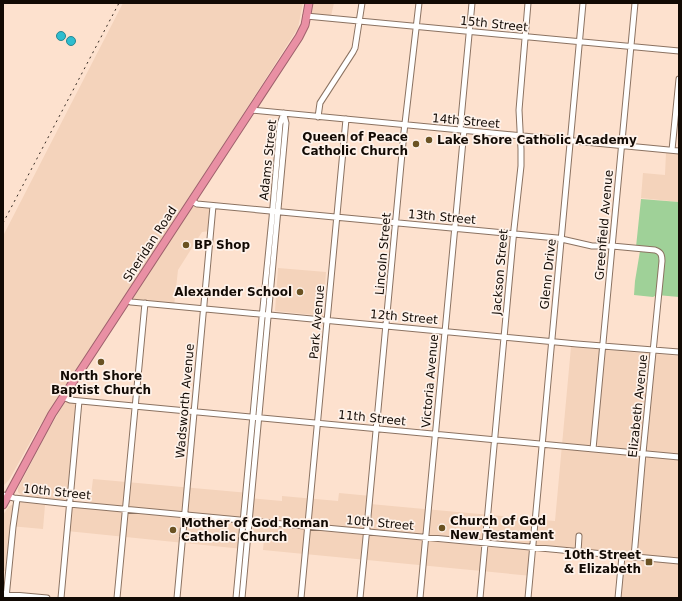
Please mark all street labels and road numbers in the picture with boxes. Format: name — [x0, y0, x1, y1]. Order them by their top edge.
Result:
street label: 15th Street — [460, 13, 529, 35]
street label: 14th Street — [432, 111, 501, 131]
street label: Adams Street — [257, 119, 279, 201]
street label: Greenfield Avenue — [592, 169, 616, 281]
street label: Sheridan Road — [120, 204, 180, 284]
street label: 13th Street — [408, 207, 477, 227]
street label: Lincoln Street — [372, 212, 394, 296]
street label: Jackson Street — [489, 228, 511, 316]
street label: Glenn Drive — [537, 238, 559, 310]
street label: Park Avenue — [307, 284, 327, 360]
street label: 12th Street — [370, 307, 439, 327]
street label: Victoria Avenue — [419, 334, 441, 428]
street label: Wadsworth Avenue — [173, 343, 197, 459]
street label: Elizabeth Avenue — [626, 354, 650, 458]
street label: 11th Street — [338, 407, 407, 429]
street label: 10th Street — [23, 481, 92, 503]
street label: 10th Street — [346, 513, 415, 533]

